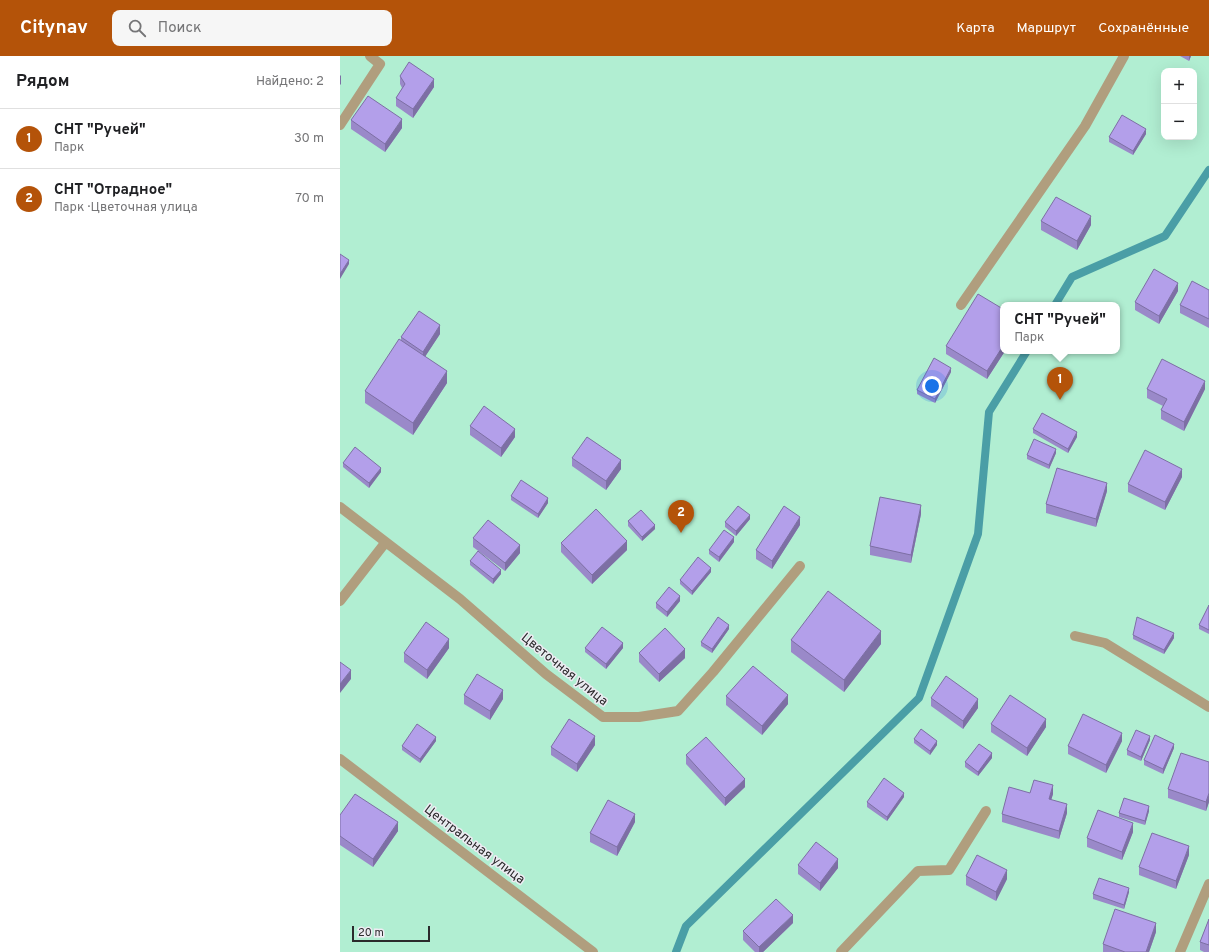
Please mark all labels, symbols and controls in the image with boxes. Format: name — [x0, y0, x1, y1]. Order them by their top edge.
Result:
search box — [112, 10, 392, 46]
text: Citynav — [20, 16, 88, 40]
icon: search — [126, 17, 148, 39]
text: Поиск — [158, 19, 202, 38]
text: Карта — [956, 20, 995, 37]
text: Маршрут — [1017, 20, 1076, 37]
text: Сохранённые — [1098, 20, 1189, 37]
map controls — [1161, 68, 1197, 140]
button: + — [1161, 68, 1197, 104]
text: Рядом — [16, 71, 69, 93]
text: Найдено: 2 — [256, 74, 324, 90]
button: − — [1161, 104, 1197, 140]
text: СНТ "Ручей" — [54, 121, 146, 140]
text: 1 — [26, 131, 32, 147]
text: 30 m — [294, 131, 324, 147]
text: Парк — [54, 140, 84, 156]
text: СНТ "Отрадное" — [54, 181, 172, 200]
text: 2 — [25, 191, 33, 207]
text: 70 m — [295, 191, 324, 207]
text: Парк · Цветочная улица — [54, 200, 198, 216]
popup — [1000, 302, 1120, 354]
text: СНТ "Ручей" — [1014, 311, 1106, 330]
text: Парк — [1014, 330, 1045, 346]
pin: 1 — [1047, 367, 1073, 400]
your location — [922, 376, 942, 396]
pin: 2 — [668, 500, 694, 533]
street label: Цветочная улица — [517, 630, 611, 710]
street label: Центральная улица — [420, 802, 528, 888]
scale bar — [352, 924, 430, 943]
text: 20 m — [358, 926, 384, 940]

